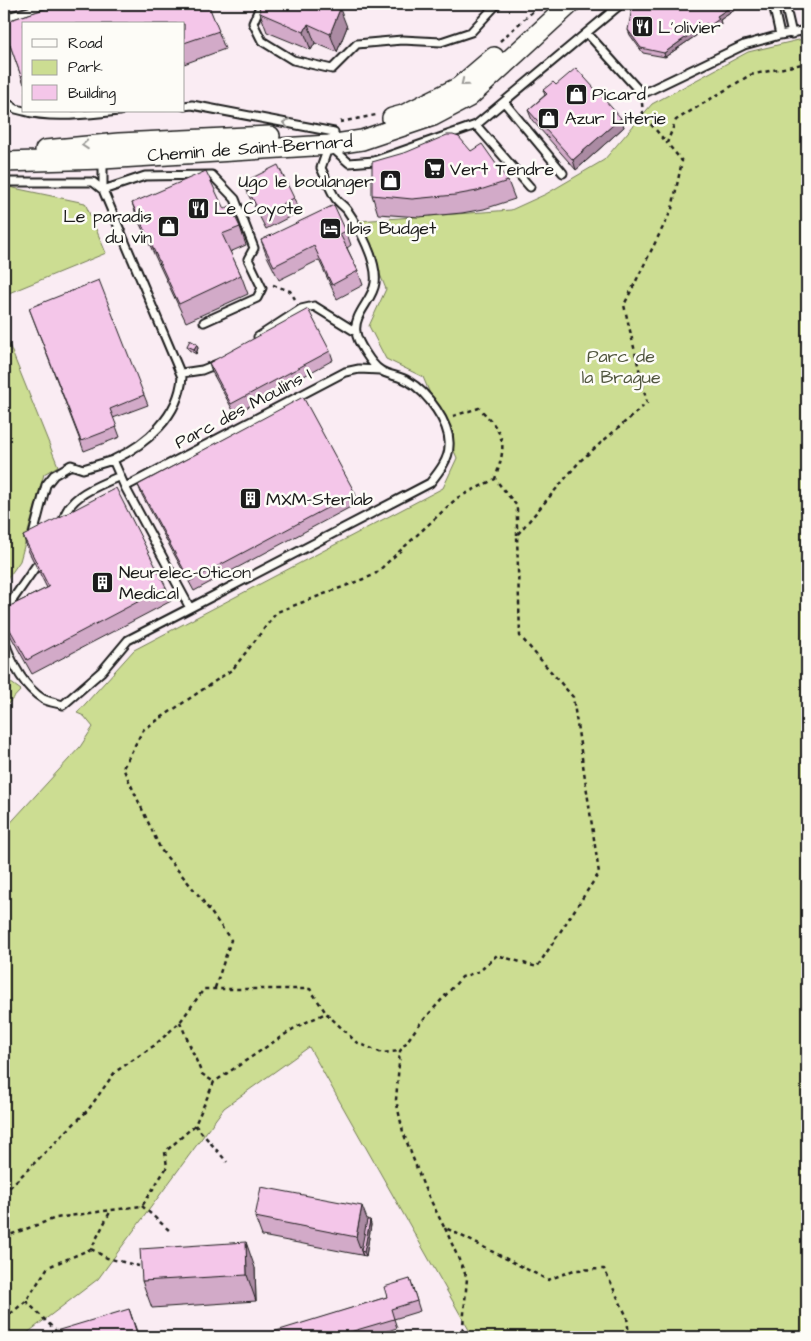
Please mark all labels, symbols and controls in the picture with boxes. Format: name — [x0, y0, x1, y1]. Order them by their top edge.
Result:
restaurant icon: L'olivier — [630, 15, 654, 39]
place label: L'olivier — [658, 15, 721, 40]
legend — [22, 22, 185, 112]
text: Road — [68, 33, 103, 54]
text: Park — [68, 57, 103, 78]
one-way arrow — [461, 77, 470, 85]
shop icon: Picard — [564, 82, 588, 106]
place label: Picard — [592, 82, 646, 107]
text: Building — [68, 83, 116, 105]
shop icon: Azur Literie — [537, 106, 561, 130]
place label: Azur Literie — [565, 106, 667, 131]
one-way arrow — [282, 119, 290, 129]
street label: Chemin de Saint-Bernard — [147, 129, 353, 168]
one-way arrow — [81, 140, 89, 151]
supermarket icon: Vert Tendre — [422, 157, 446, 181]
place label: Vert Tendre — [450, 157, 555, 182]
place label: Ugo le boulanger — [238, 169, 374, 195]
shop icon: Ugo le boulanger — [378, 169, 402, 193]
restaurant icon: Le Coyote — [186, 196, 210, 220]
place label: Le Coyote — [214, 196, 304, 222]
place label: Le paradis du vin — [63, 204, 152, 250]
shop icon: Le paradis du vin — [156, 214, 180, 238]
hotel icon: Ibis Budget — [319, 216, 343, 240]
place label: Ibis Budget — [347, 216, 437, 242]
park label: Parc de la Brague — [581, 344, 661, 391]
street label: Parc des Moulins I — [170, 362, 316, 455]
building icon: MXM-Sterlab — [238, 487, 262, 511]
place label: MXM-Sterlab — [266, 487, 373, 512]
place label: Neurelec-Oticon Medical — [119, 560, 251, 606]
building icon: Neurelec-Oticon Medical — [91, 570, 115, 594]

